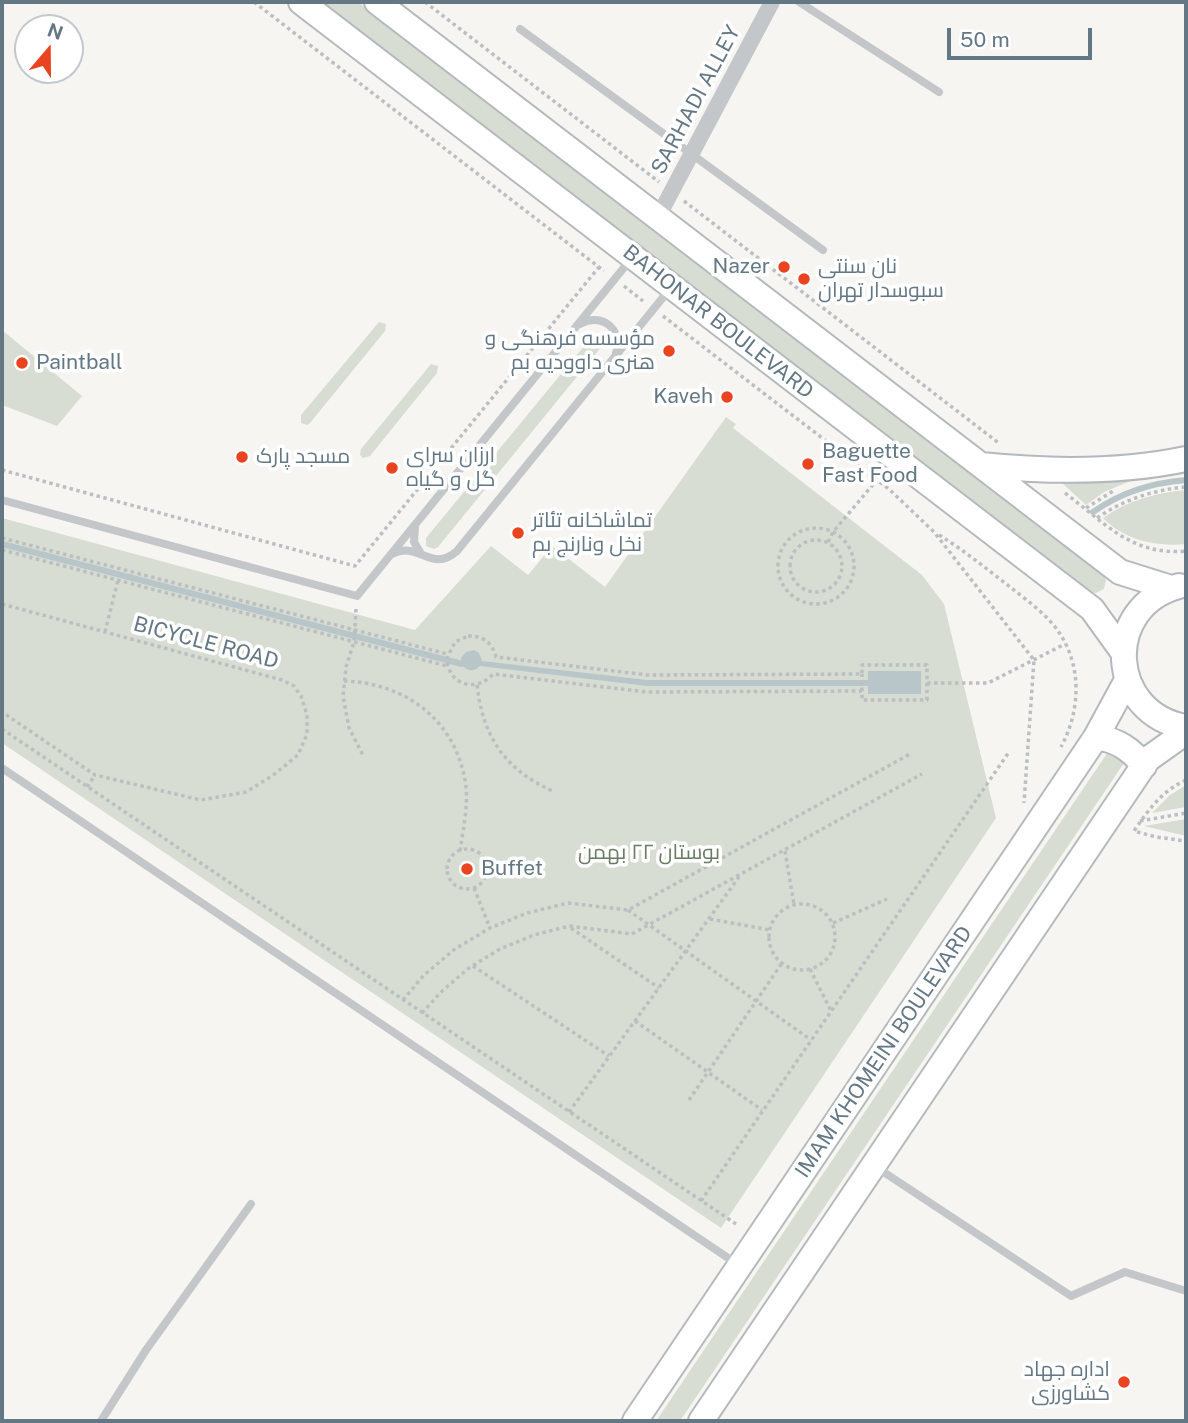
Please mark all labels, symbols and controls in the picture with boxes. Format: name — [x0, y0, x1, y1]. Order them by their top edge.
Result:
north arrow — [14, 14, 84, 84]
scale bar — [950, 14, 1095, 58]
text: N — [45, 18, 66, 44]
street label: SARHADI ALLEY — [646, 21, 746, 179]
text: 50 m — [960, 27, 1010, 52]
street label: BAHONAR BOULEVARD — [618, 240, 818, 404]
place label: Nazer — [713, 254, 770, 280]
place label: نان سنتی سبوسدار تهران — [818, 254, 944, 304]
marker: Nazer — [776, 259, 792, 275]
marker: نان سنتی سبوسدار تهران — [796, 271, 812, 287]
place label: مؤسسه فرهنگی و هنری داوودیه بم — [485, 326, 655, 376]
marker: مؤسسه فرهنگی و هنری داوودیه بم — [661, 343, 677, 359]
place label: Paintball — [36, 350, 122, 376]
marker: Paintball — [14, 355, 30, 371]
place label: Kaveh — [653, 384, 713, 410]
marker: Kaveh — [719, 389, 735, 405]
place label: Baguette Fast Food — [822, 439, 918, 489]
place label: ارزان سرای گل و گیاه — [406, 443, 495, 493]
place label: مسجد پارک — [256, 444, 350, 470]
marker: مسجد پارک — [234, 449, 250, 465]
marker: Baguette Fast Food — [800, 456, 816, 472]
marker: ارزان سرای گل و گیاه — [384, 460, 400, 476]
place label: تماشاخانه تئاتر نخل ونارنج بم — [532, 508, 652, 558]
marker: تماشاخانه تئاتر نخل ونارنج بم — [510, 525, 526, 541]
street label: BICYCLE ROAD — [131, 612, 281, 674]
park label: بوستان ۲۲ بهمن — [578, 840, 720, 866]
place label: Buffet — [481, 856, 543, 882]
marker: Buffet — [459, 861, 475, 877]
street label: IMAM KHOMEINI BOULEVARD — [790, 921, 978, 1183]
place label: اداره جهاد کشاورزی — [1024, 1357, 1110, 1407]
marker: اداره جهاد کشاورزی — [1116, 1374, 1132, 1390]

